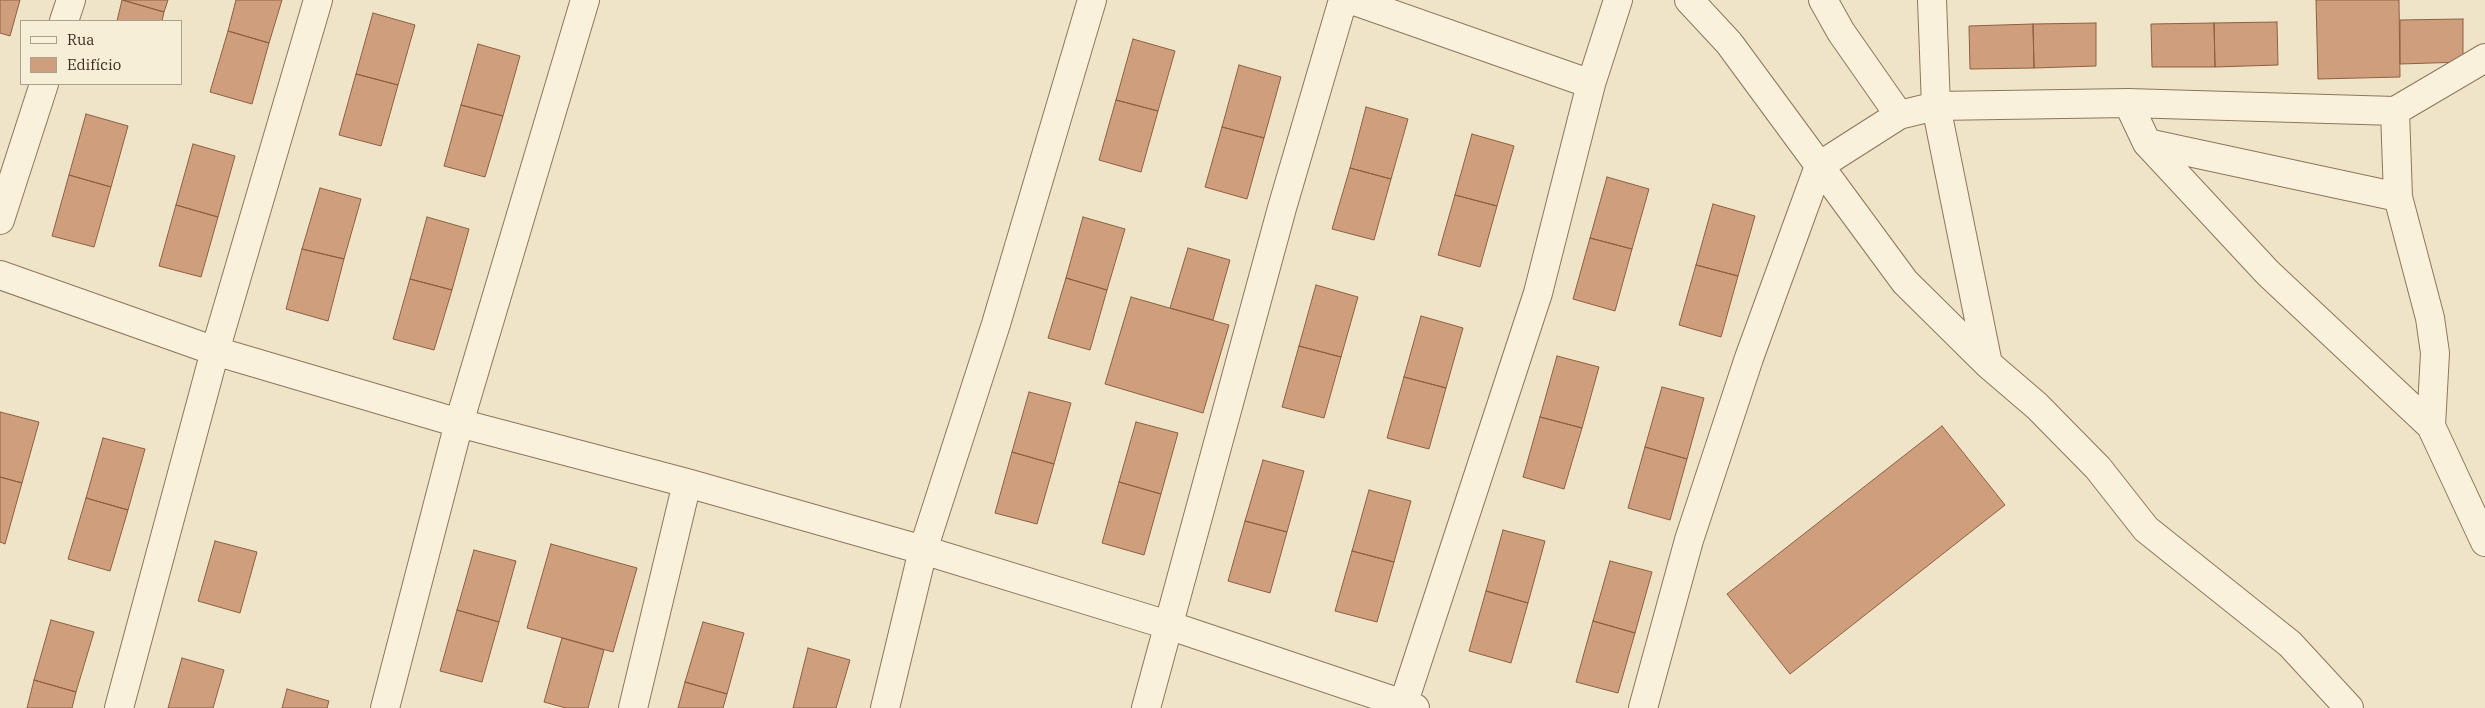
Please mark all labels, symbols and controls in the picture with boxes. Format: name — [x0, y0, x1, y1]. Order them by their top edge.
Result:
legend — [20, 20, 182, 85]
text: Rua — [67, 30, 94, 49]
text: Edifício — [67, 55, 121, 74]

